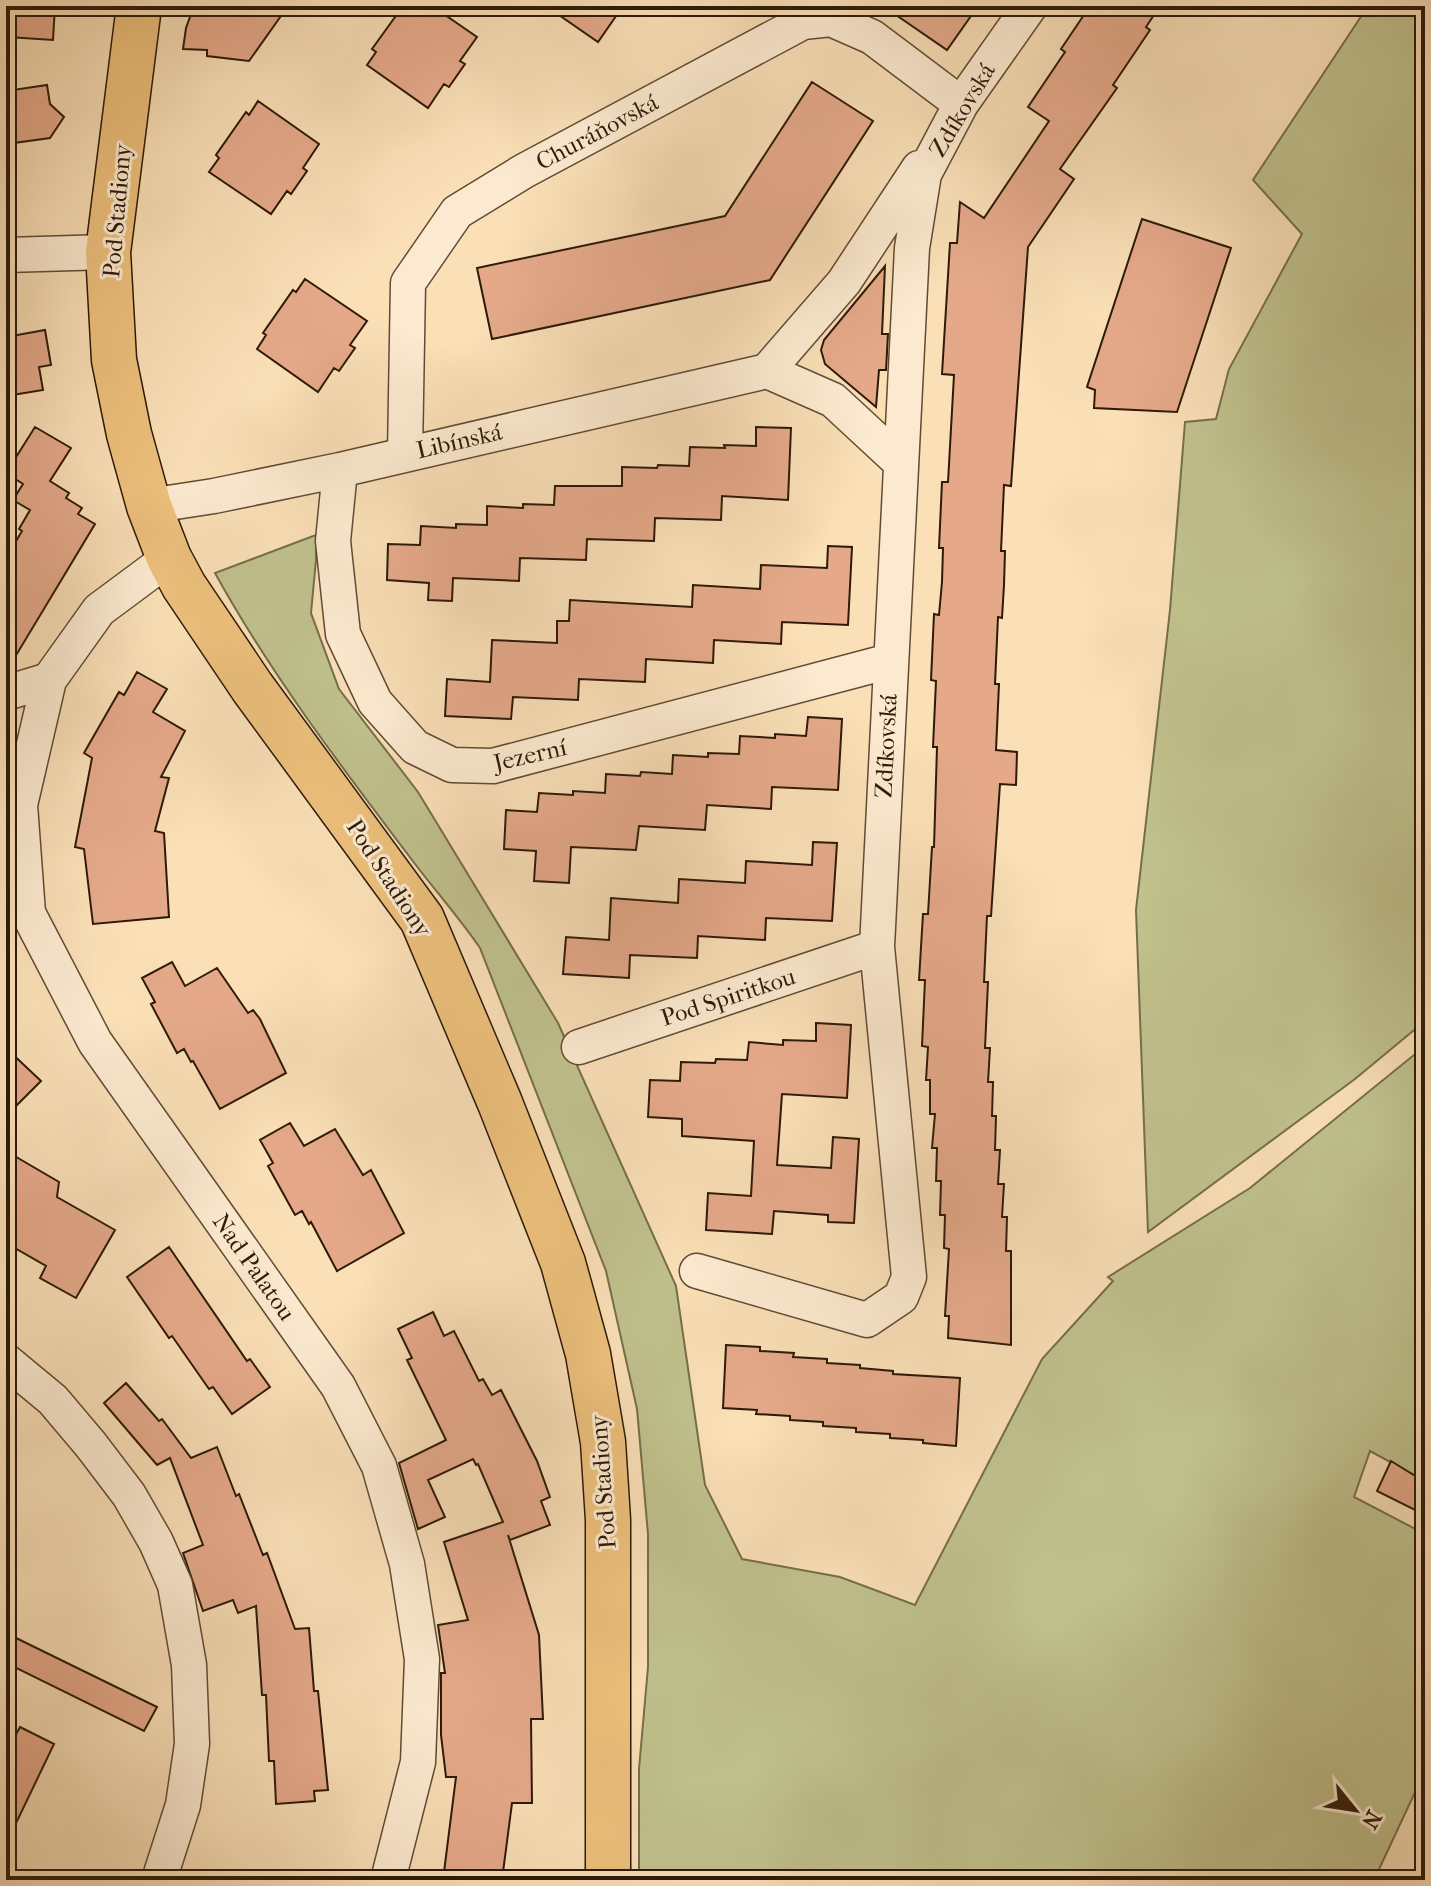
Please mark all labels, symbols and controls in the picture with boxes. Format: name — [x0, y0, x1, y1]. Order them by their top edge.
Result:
street label: Zdíkovská — [923, 57, 1001, 162]
street label: Churáňovská — [531, 88, 664, 176]
street label: Pod Stadiony — [97, 142, 137, 279]
street label: Libínská — [413, 417, 505, 464]
street label: Zdíkovská — [869, 692, 903, 799]
street label: Jezerní — [489, 733, 570, 777]
street label: Pod Stadiony — [341, 814, 438, 943]
street label: Pod Spiritkou — [657, 962, 799, 1032]
street label: Nad Palatou — [207, 1208, 301, 1326]
street label: Pod Stadiony — [584, 1413, 622, 1550]
north arrow — [1315, 1770, 1395, 1850]
text: N — [1356, 1806, 1387, 1833]

